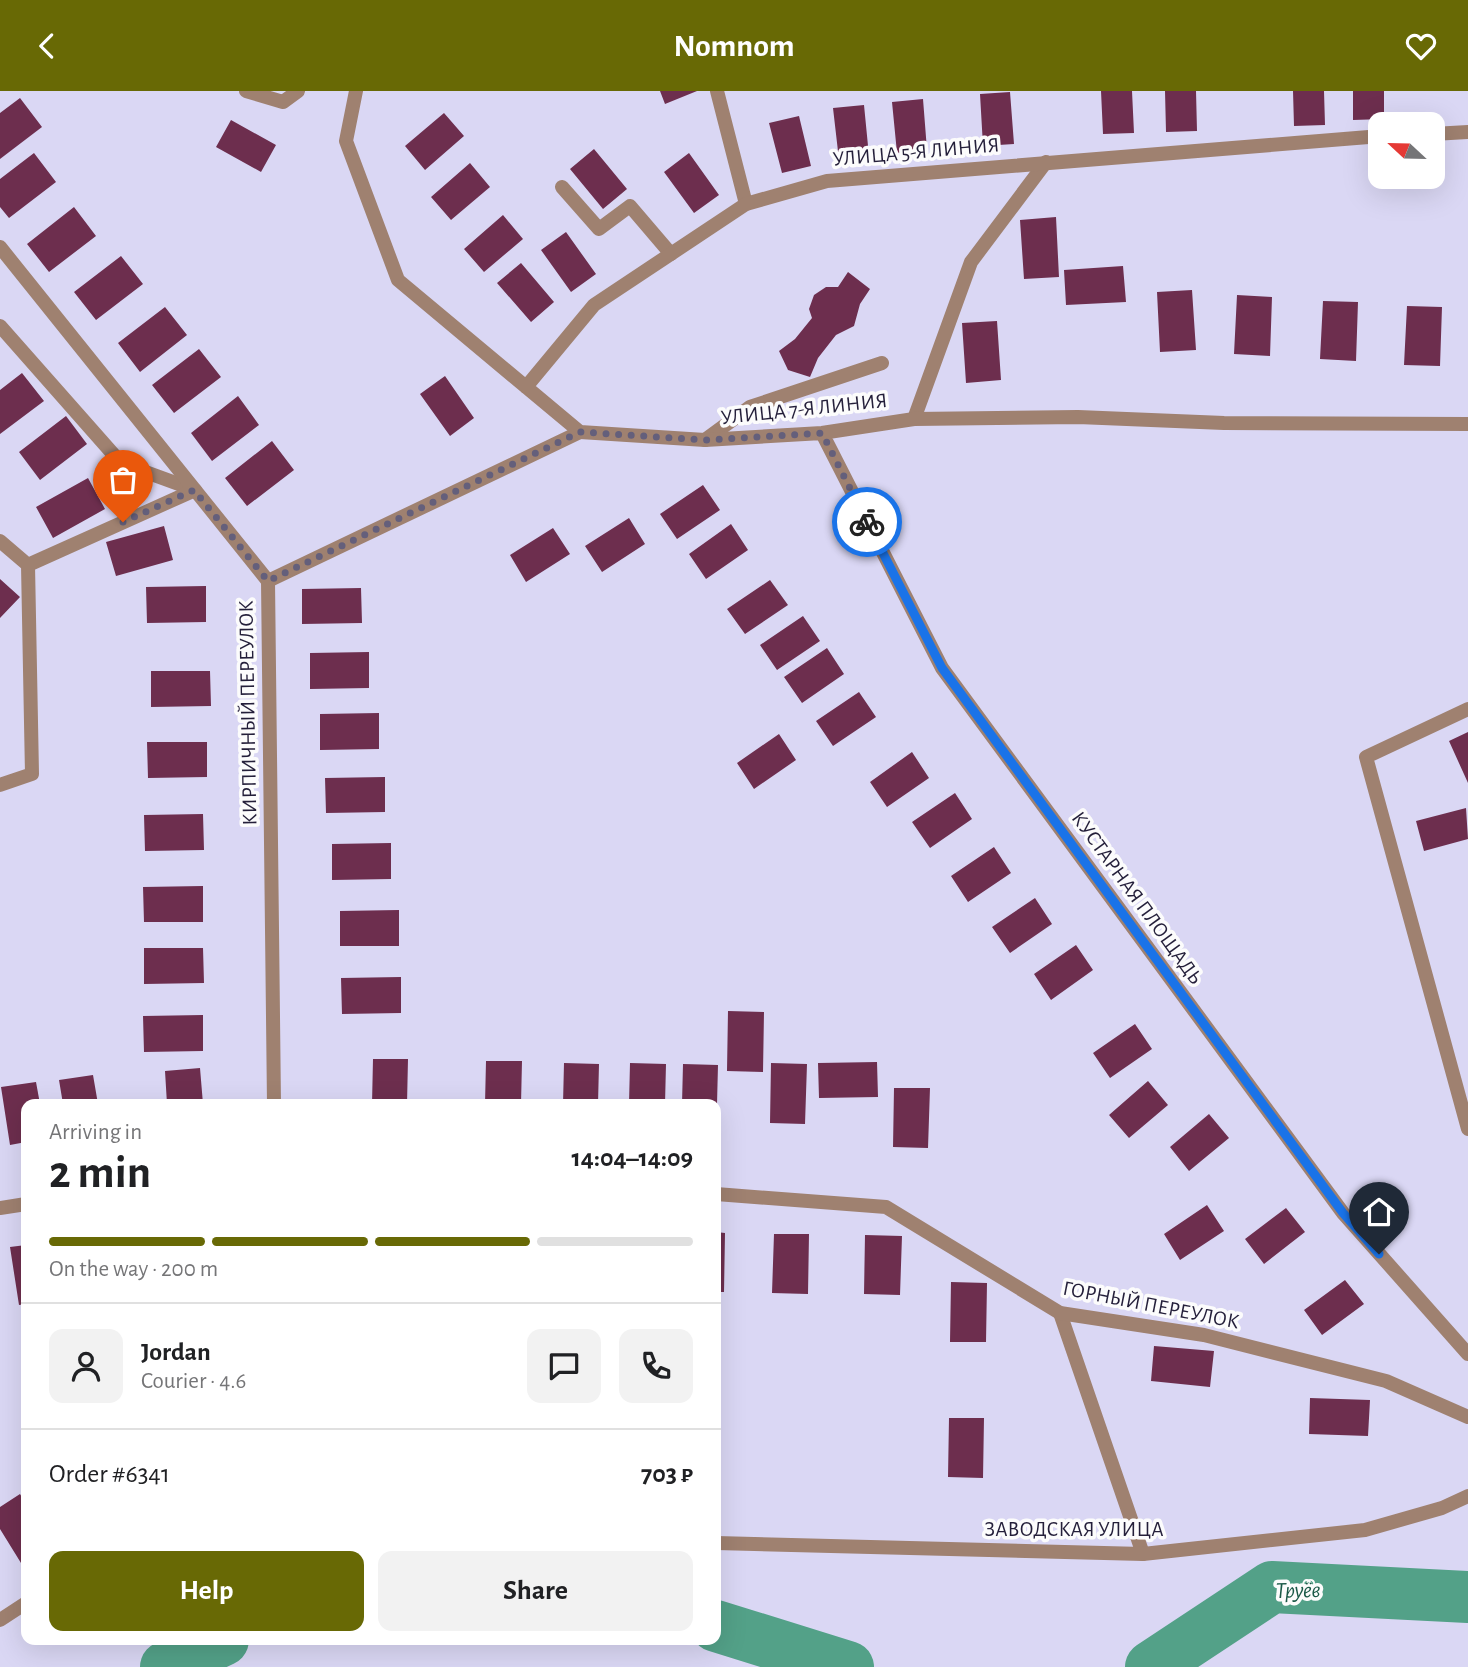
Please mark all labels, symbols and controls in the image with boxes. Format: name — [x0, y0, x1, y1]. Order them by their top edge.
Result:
icon: back — [28, 27, 66, 65]
icon: heart — [1402, 27, 1440, 65]
text: Nomnom — [673, 30, 795, 62]
north arrow — [1368, 112, 1446, 189]
map controls — [1368, 112, 1445, 189]
street label: УЛИЦА 5-Я ЛИНИЯ — [832, 134, 1000, 170]
street label: УЛИЦА 7-Я ЛИНИЯ — [720, 390, 888, 428]
pin — [93, 450, 153, 522]
icon: bag — [104, 461, 142, 499]
courier — [832, 487, 902, 557]
icon: bike — [848, 503, 886, 541]
street label: КИРПИЧНЫЙ ПЕРЕУЛОК — [235, 600, 260, 826]
street label: КУСТАРНАЯ ПЛОЩАДЬ — [1067, 808, 1207, 988]
text: Arriving in — [49, 1121, 142, 1144]
text: 14:04–14:09 — [572, 1145, 693, 1171]
text: 2 min — [49, 1150, 151, 1196]
pin — [1349, 1182, 1409, 1254]
icon: home — [1360, 1193, 1398, 1231]
text: On the way · 200 m — [49, 1258, 218, 1281]
street label: ГОРНЫЙ ПЕРЕУЛОК — [1061, 1277, 1241, 1332]
button: person — [49, 1329, 123, 1403]
button: chat — [527, 1329, 601, 1403]
button: phone — [619, 1329, 693, 1403]
text: Jordan — [141, 1339, 211, 1365]
text: Courier · 4.6 — [141, 1370, 246, 1393]
text: Order #6341 — [49, 1461, 170, 1487]
text: 703 ₽ — [641, 1461, 693, 1487]
street label: ЗАВОДСКАЯ УЛИЦА — [984, 1519, 1164, 1540]
button: Help — [49, 1551, 364, 1631]
button: Share — [378, 1551, 693, 1631]
water label: Труёв — [1275, 1579, 1321, 1603]

